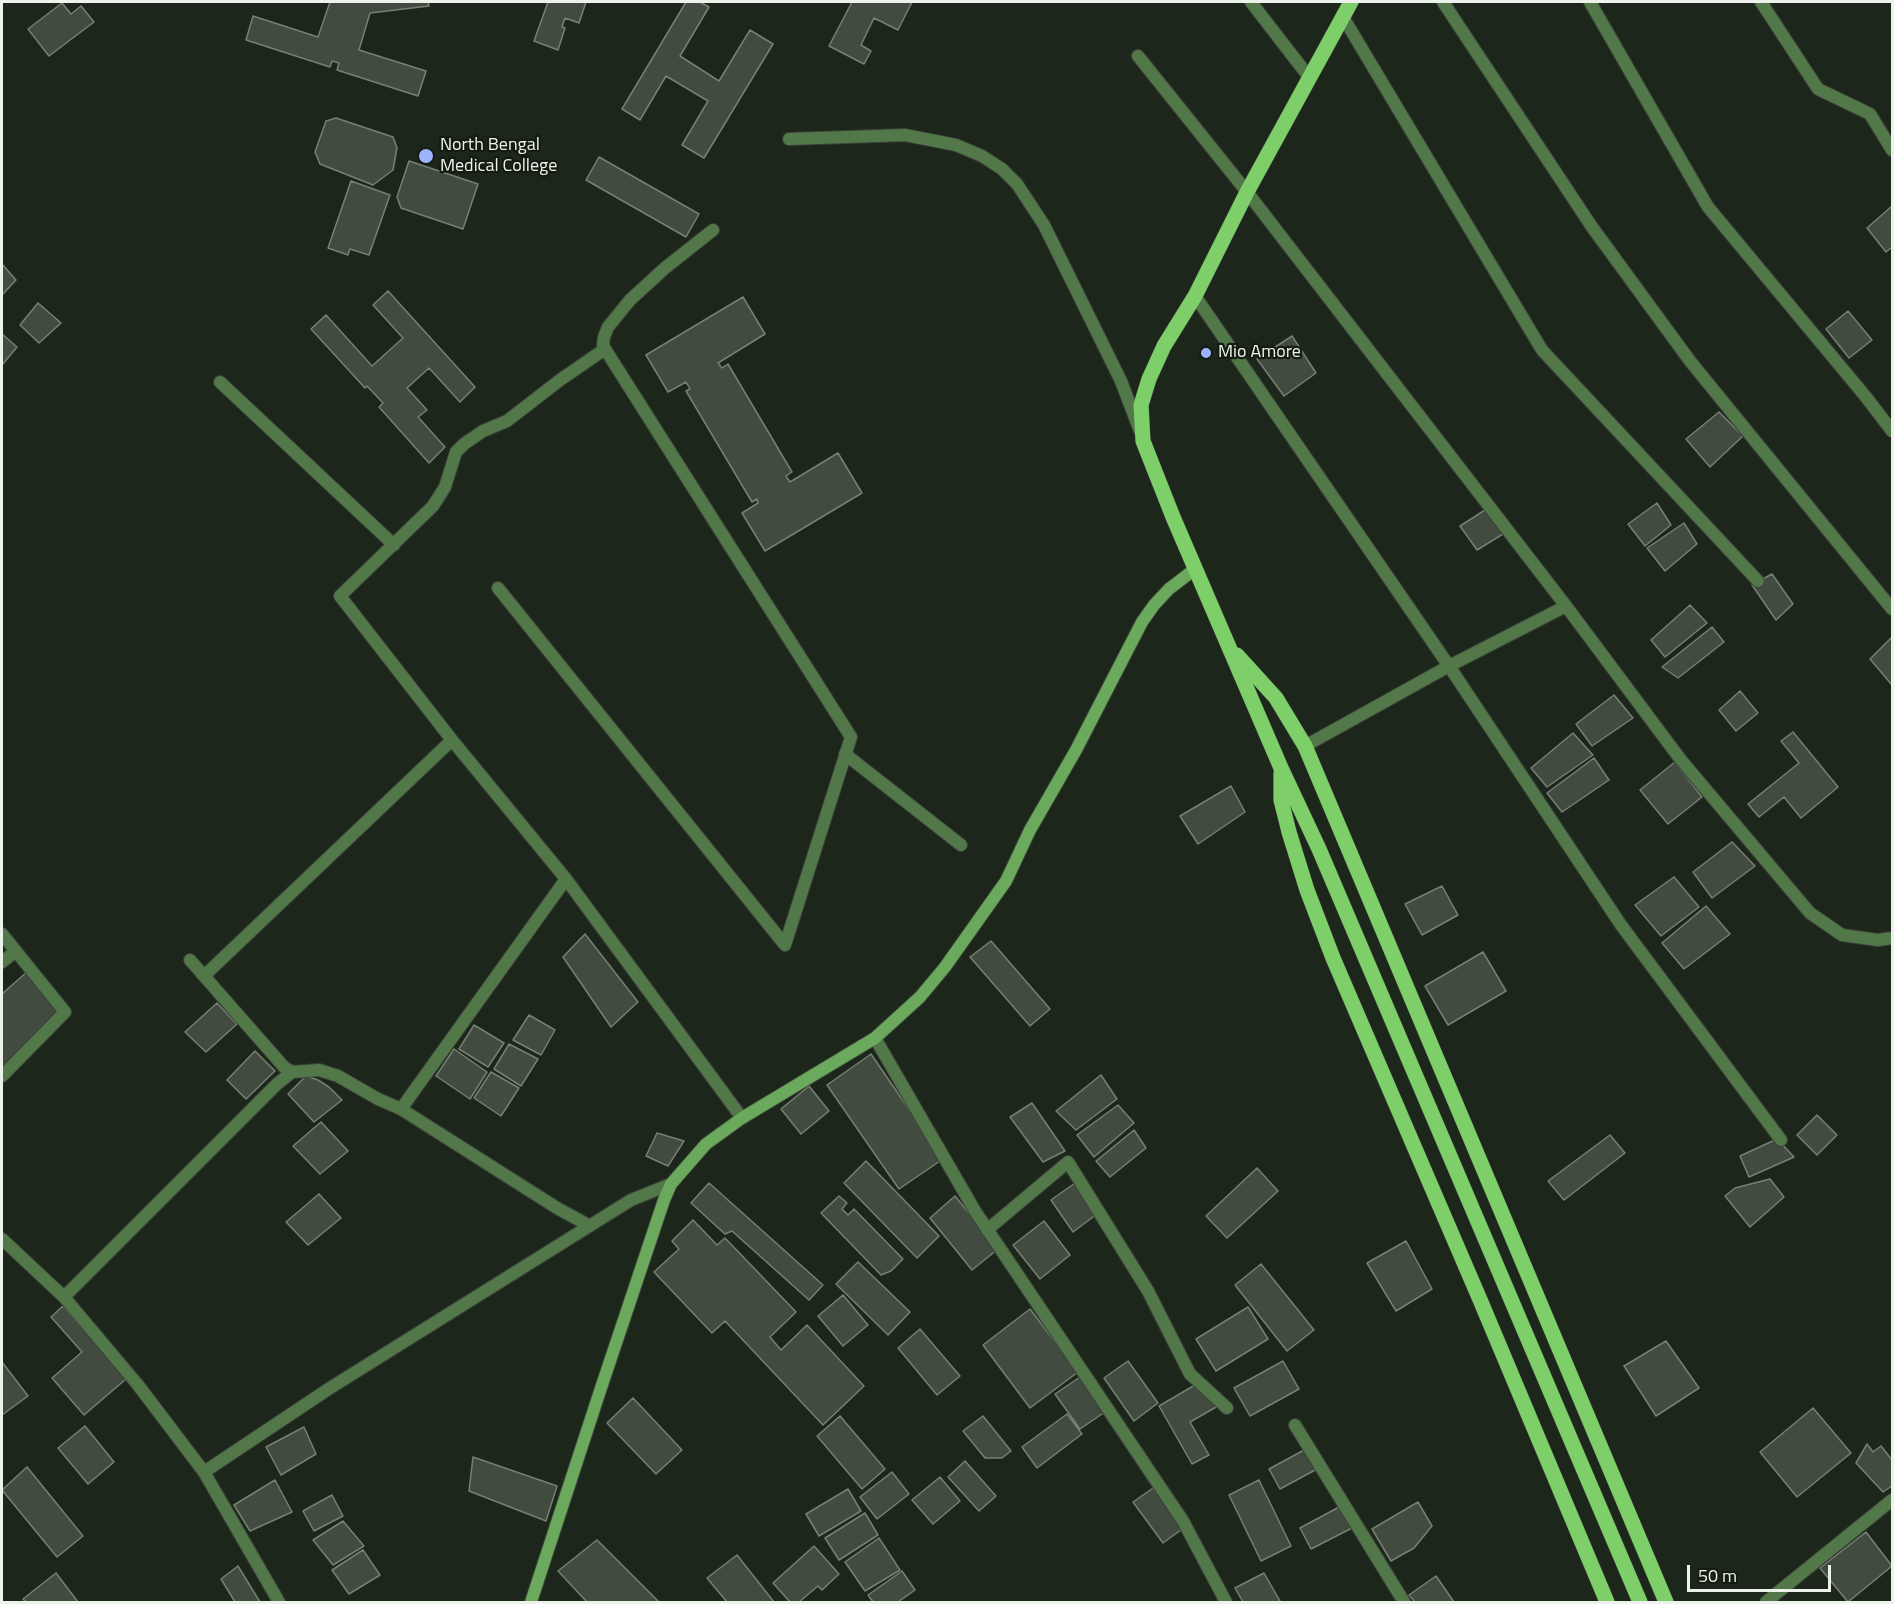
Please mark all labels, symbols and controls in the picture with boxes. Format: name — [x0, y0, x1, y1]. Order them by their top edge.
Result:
place label: North Bengal Medical College — [440, 135, 557, 178]
marker: North Bengal Medical College — [417, 147, 435, 165]
place label: Mio Amore — [1218, 342, 1301, 364]
marker: Mio Amore — [1199, 346, 1213, 360]
scale bar — [1690, 1553, 1834, 1591]
text: 50 m — [1698, 1562, 1737, 1589]

